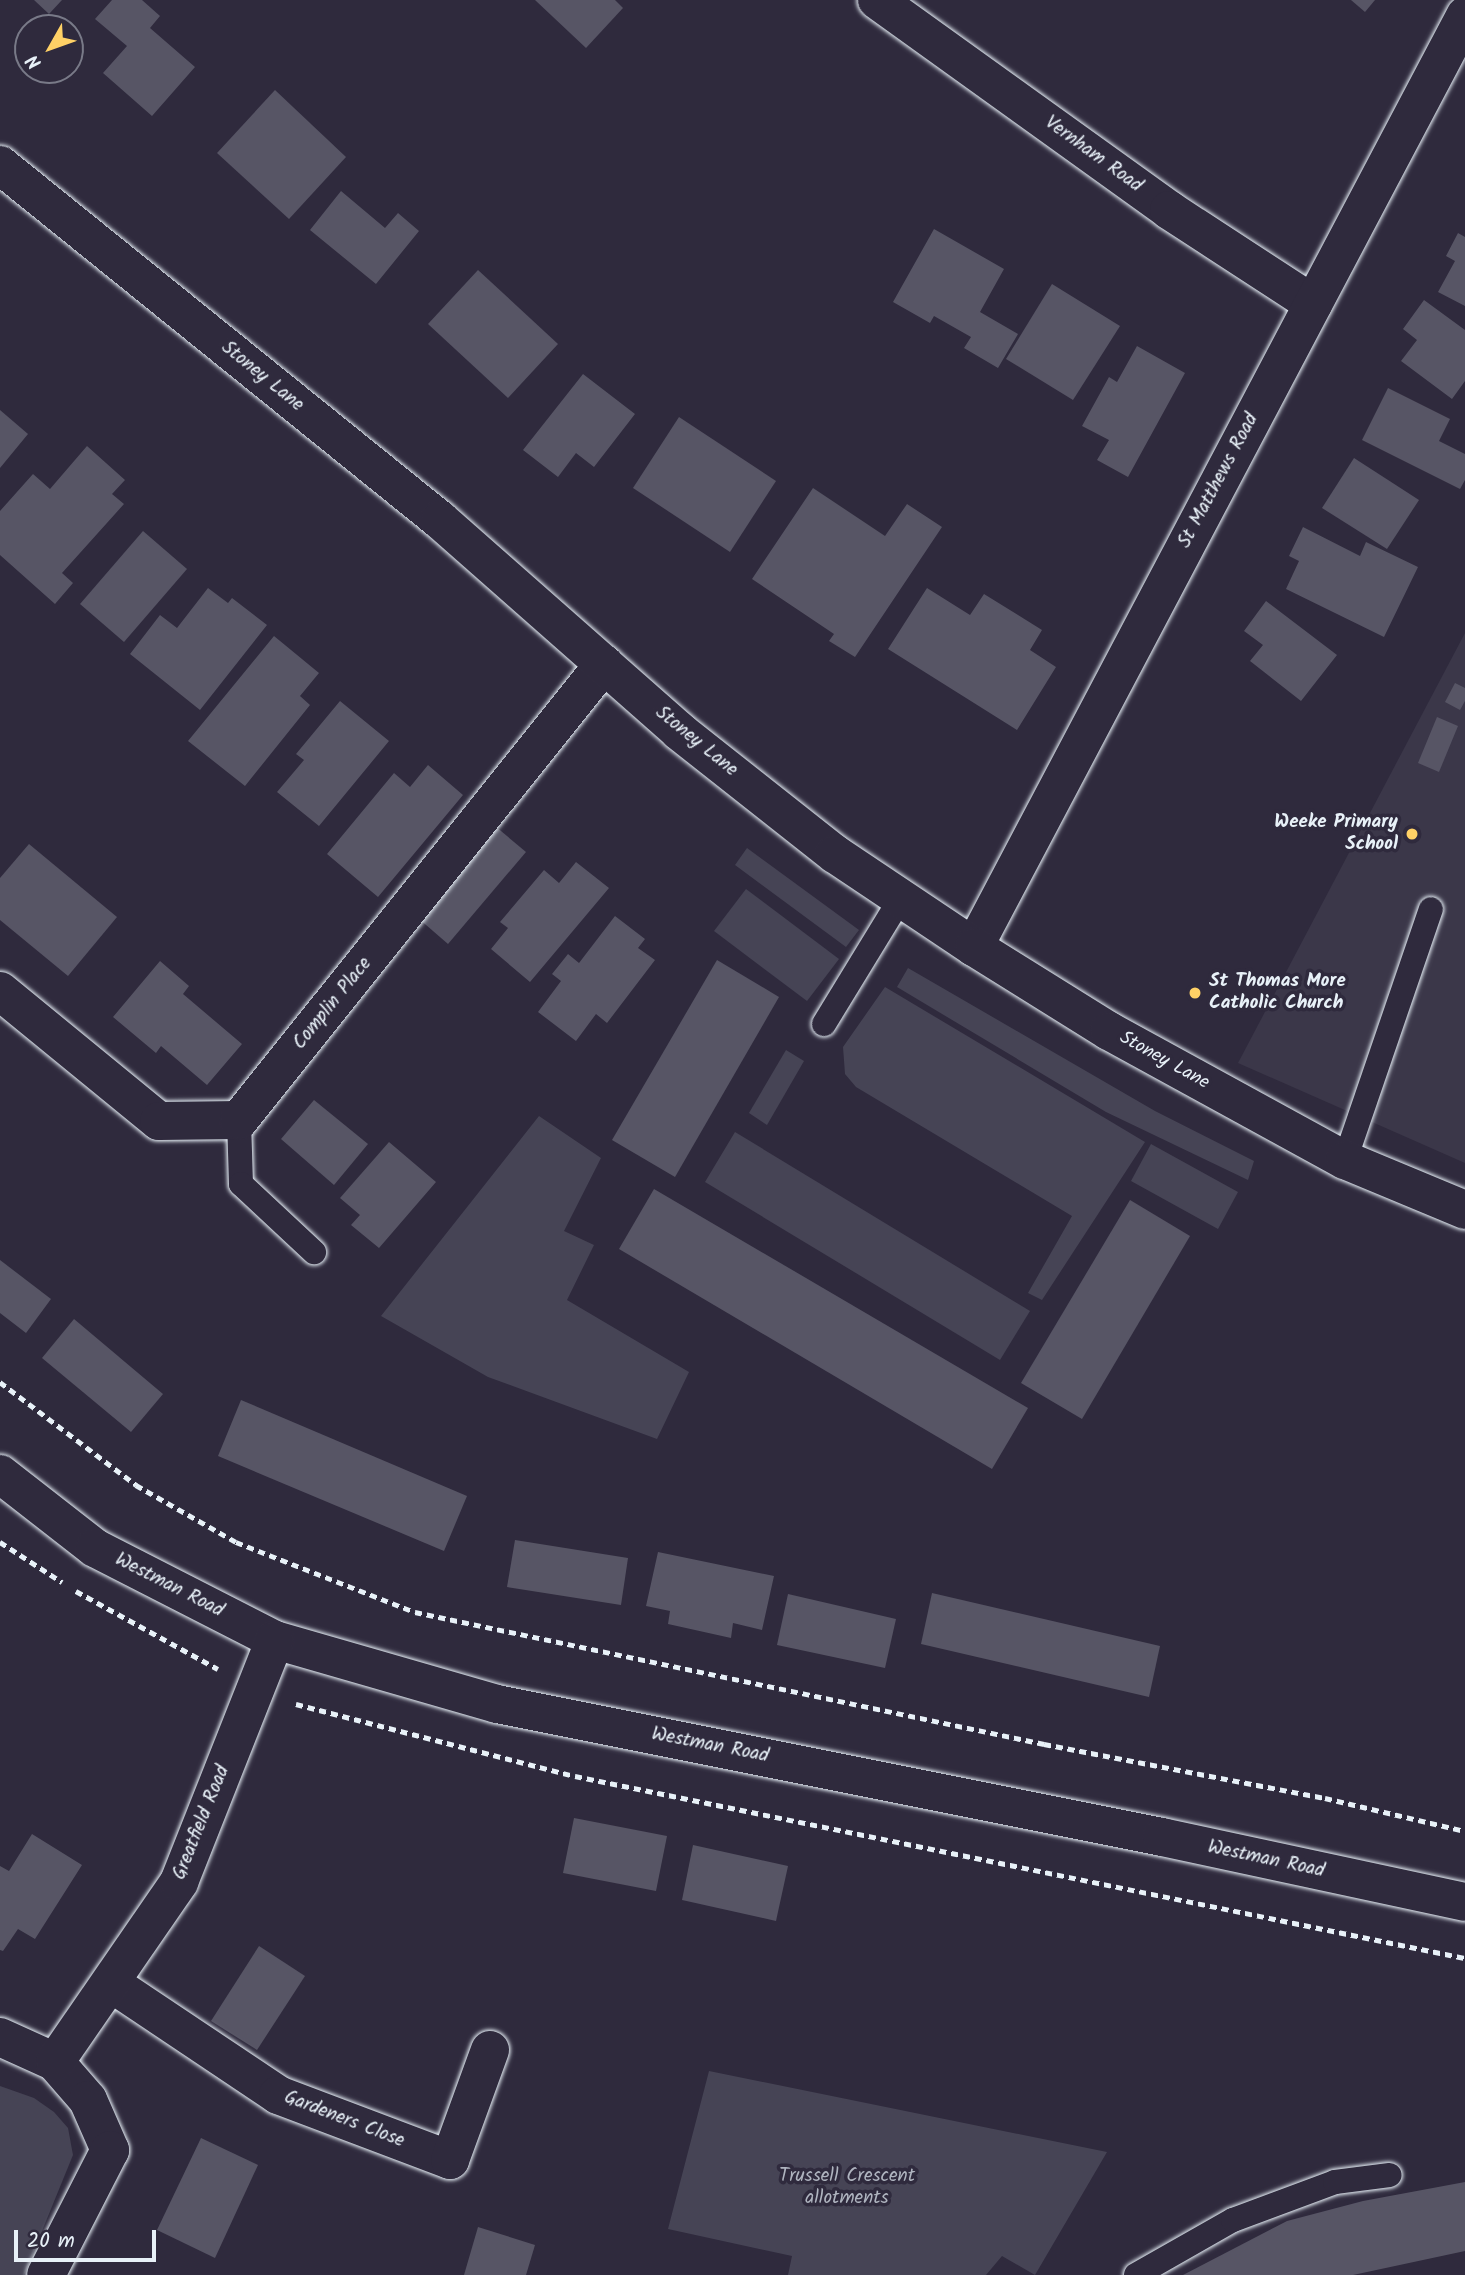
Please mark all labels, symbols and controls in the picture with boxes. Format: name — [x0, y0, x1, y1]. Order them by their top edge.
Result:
north arrow — [14, 14, 84, 84]
text: N — [19, 47, 50, 75]
street label: Vernham Road — [1040, 112, 1146, 198]
street label: Stoney Lane — [216, 337, 308, 417]
street label: St Matthews Road — [1174, 410, 1264, 552]
street label: Stoney Lane — [650, 702, 742, 782]
place label: Weeke Primary School — [1274, 812, 1398, 856]
marker: Weeke Primary School — [1404, 826, 1420, 842]
street label: Complin Place — [289, 953, 377, 1055]
place label: St Thomas More Catholic Church — [1209, 971, 1346, 1015]
marker: St Thomas More Catholic Church — [1187, 985, 1203, 1001]
street label: Stoney Lane — [1115, 1027, 1213, 1095]
street label: Westman Road — [111, 1549, 227, 1623]
street label: Westman Road — [650, 1723, 770, 1769]
street label: Greatfield Road — [169, 1763, 235, 1883]
street label: Westman Road — [1206, 1837, 1326, 1883]
street label: Gardeners Close — [281, 2087, 407, 2153]
park label: Trussell Crescent allotments — [779, 2166, 915, 2210]
scale bar — [18, 2216, 159, 2260]
text: 20 m — [27, 2225, 75, 2258]

